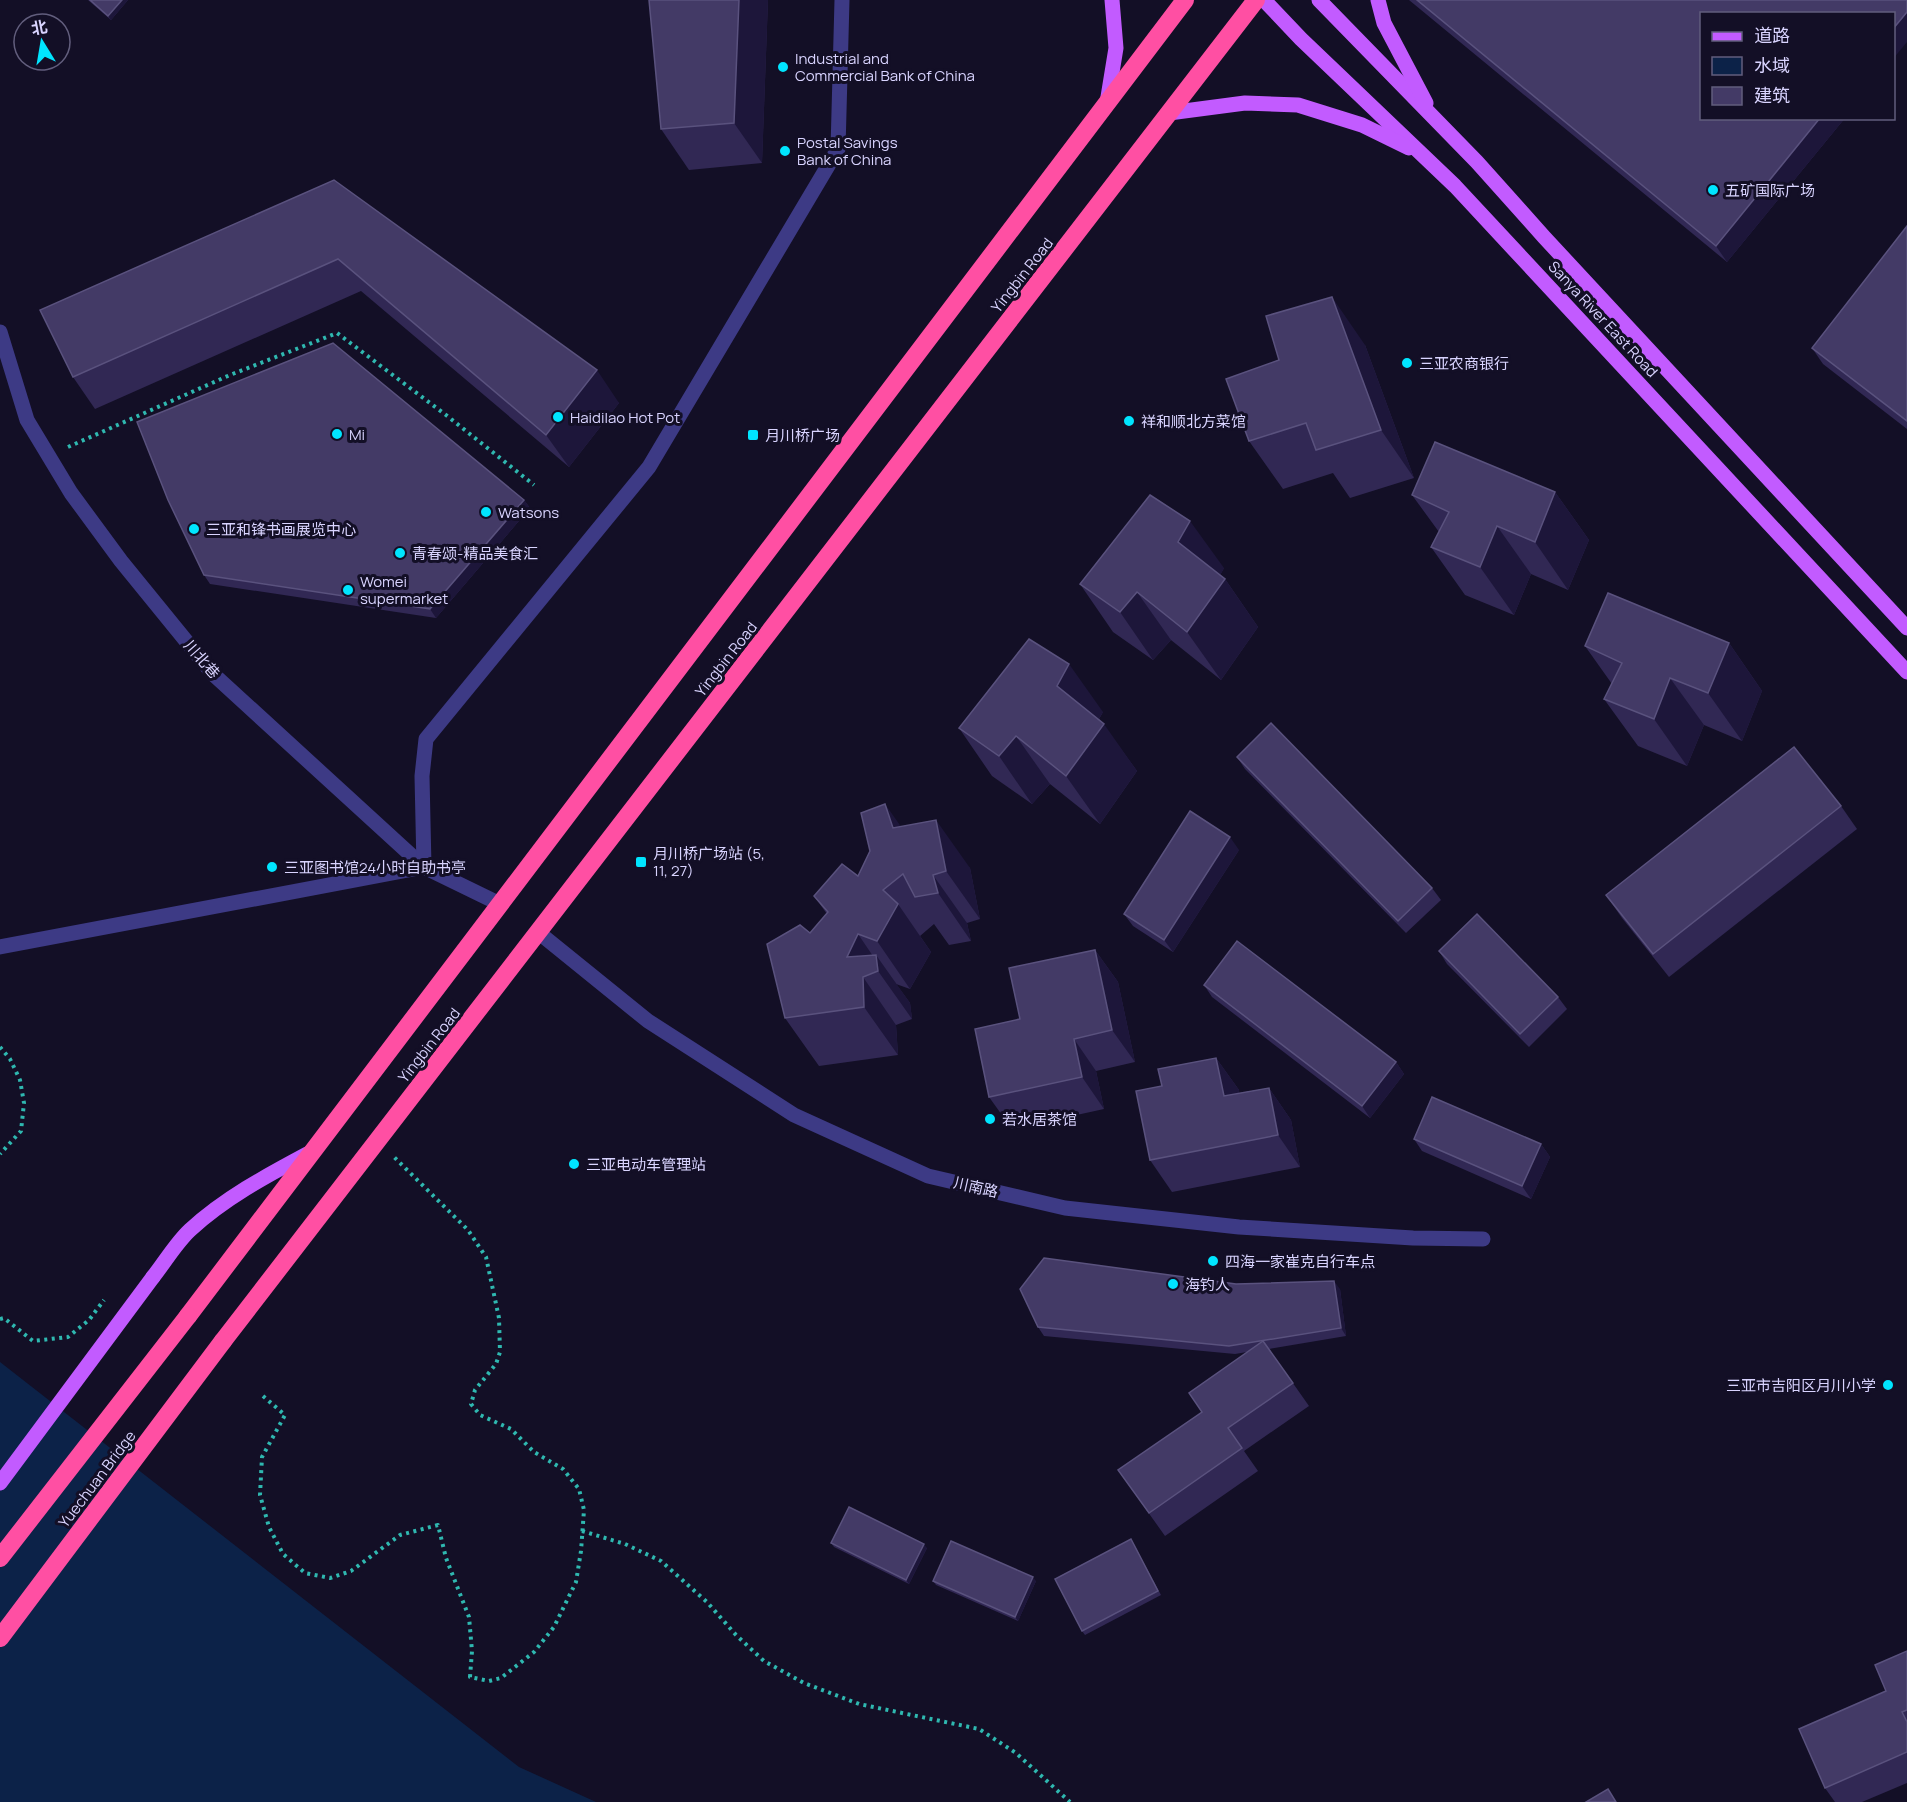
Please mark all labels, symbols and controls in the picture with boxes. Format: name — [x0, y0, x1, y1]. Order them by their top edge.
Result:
north arrow — [12, 12, 72, 72]
legend — [1700, 12, 1895, 120]
text: 北 — [29, 15, 49, 40]
text: 道路 — [1754, 23, 1790, 47]
place label: Industrial and Commercial Bank of China — [795, 48, 975, 86]
text: 水域 — [1754, 53, 1790, 77]
marker: Industrial and Commercial Bank of China — [776, 60, 790, 74]
text: 建筑 — [1754, 83, 1790, 107]
place label: Postal Savings Bank of China — [797, 132, 898, 170]
marker: Postal Savings Bank of China — [778, 144, 792, 158]
place label: 五矿国际广场 — [1725, 180, 1815, 201]
marker: 五矿国际广场 — [1706, 183, 1720, 197]
street label: Yingbin Road — [986, 233, 1058, 317]
street label: Sanya River East Road — [1544, 256, 1662, 382]
place label: 三亚农商银行 — [1419, 353, 1509, 374]
marker: 三亚农商银行 — [1400, 356, 1414, 370]
place label: Haidilao Hot Pot — [570, 407, 680, 428]
marker: Haidilao Hot Pot — [551, 410, 565, 424]
place label: 祥和顺北方菜馆 — [1141, 411, 1246, 432]
marker: 祥和顺北方菜馆 — [1122, 414, 1136, 428]
place label: Mi — [349, 424, 365, 445]
place label: 月川桥广场 — [765, 425, 840, 446]
marker: Mi — [330, 427, 344, 441]
marker: 月川桥广场 — [746, 428, 760, 442]
place label: Watsons — [498, 502, 559, 523]
marker: Watsons — [479, 505, 493, 519]
place label: 三亚和锋书画展览中心 — [206, 519, 356, 540]
marker: 三亚和锋书画展览中心 — [187, 522, 201, 536]
place label: 青春颂-精品美食汇 — [412, 543, 538, 564]
marker: 青春颂-精品美食汇 — [393, 546, 407, 560]
place label: Womei supermarket — [360, 571, 448, 609]
marker: Womei supermarket — [341, 583, 355, 597]
street label: Yingbin Road — [690, 617, 762, 701]
street label: 川北巷 — [179, 635, 225, 683]
place label: 月川桥广场站 (5, 11, 27) — [653, 843, 765, 881]
marker: 月川桥广场站 (5, 11, 27) — [634, 855, 648, 869]
place label: 三亚图书馆24小时自助书亭 — [284, 857, 466, 878]
marker: 三亚图书馆24小时自助书亭 — [265, 860, 279, 874]
street label: Yingbin Road — [393, 1003, 465, 1087]
place label: 若水居茶馆 — [1002, 1109, 1077, 1130]
marker: 若水居茶馆 — [983, 1112, 997, 1126]
place label: 三亚电动车管理站 — [586, 1154, 706, 1175]
marker: 三亚电动车管理站 — [567, 1157, 581, 1171]
street label: 川南路 — [952, 1172, 1000, 1202]
place label: 四海一家崔克自行车点 — [1225, 1251, 1375, 1272]
marker: 四海一家崔克自行车点 — [1206, 1254, 1220, 1268]
place label: 海钓人 — [1185, 1274, 1230, 1295]
marker: 海钓人 — [1166, 1277, 1180, 1291]
place label: 三亚市吉阳区月川小学 — [1726, 1375, 1876, 1396]
marker: 三亚市吉阳区月川小学 — [1881, 1378, 1895, 1392]
street label: Yuechuan Bridge — [54, 1426, 141, 1532]

